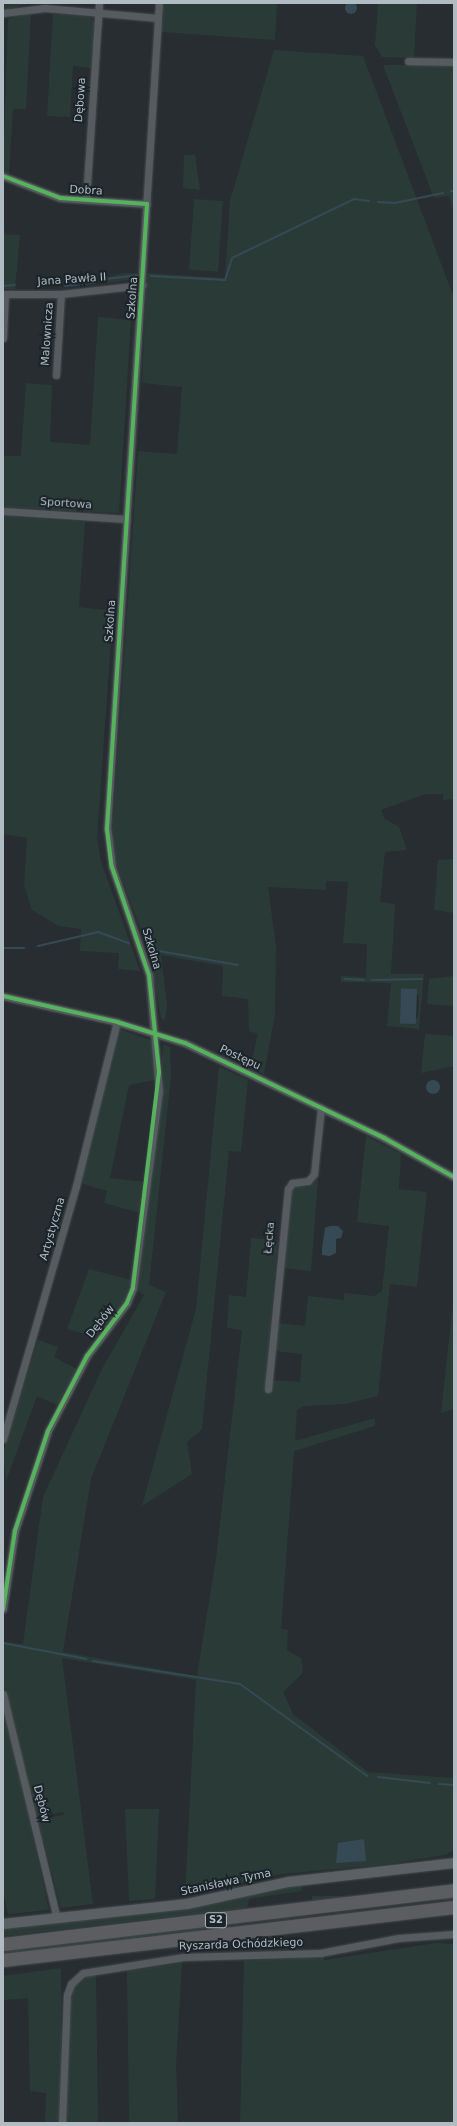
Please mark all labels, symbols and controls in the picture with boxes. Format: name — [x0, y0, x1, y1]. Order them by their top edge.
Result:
street label: Dębowa — [73, 77, 89, 123]
street label: Dobra — [69, 184, 103, 198]
street label: Jana Pawła II — [37, 271, 107, 289]
street label: Szkolna — [125, 276, 141, 320]
street label: Malownicza — [39, 302, 57, 366]
street label: Sportowa — [40, 496, 92, 512]
street label: Szkolna — [103, 599, 119, 643]
street label: Szkolna — [139, 927, 163, 971]
street label: Postępu — [217, 1043, 263, 1073]
street label: Artystyczna — [38, 1196, 68, 1262]
street label: Łęcka — [262, 1222, 278, 1254]
street label: Dębów — [84, 1303, 118, 1341]
street label: Dębów — [30, 1784, 52, 1824]
street label: Stanisława Tyma — [180, 1867, 272, 1899]
road number: S2 — [204, 1912, 228, 1928]
street label: Ryszarda Ochódzkiego — [179, 1936, 303, 1954]

